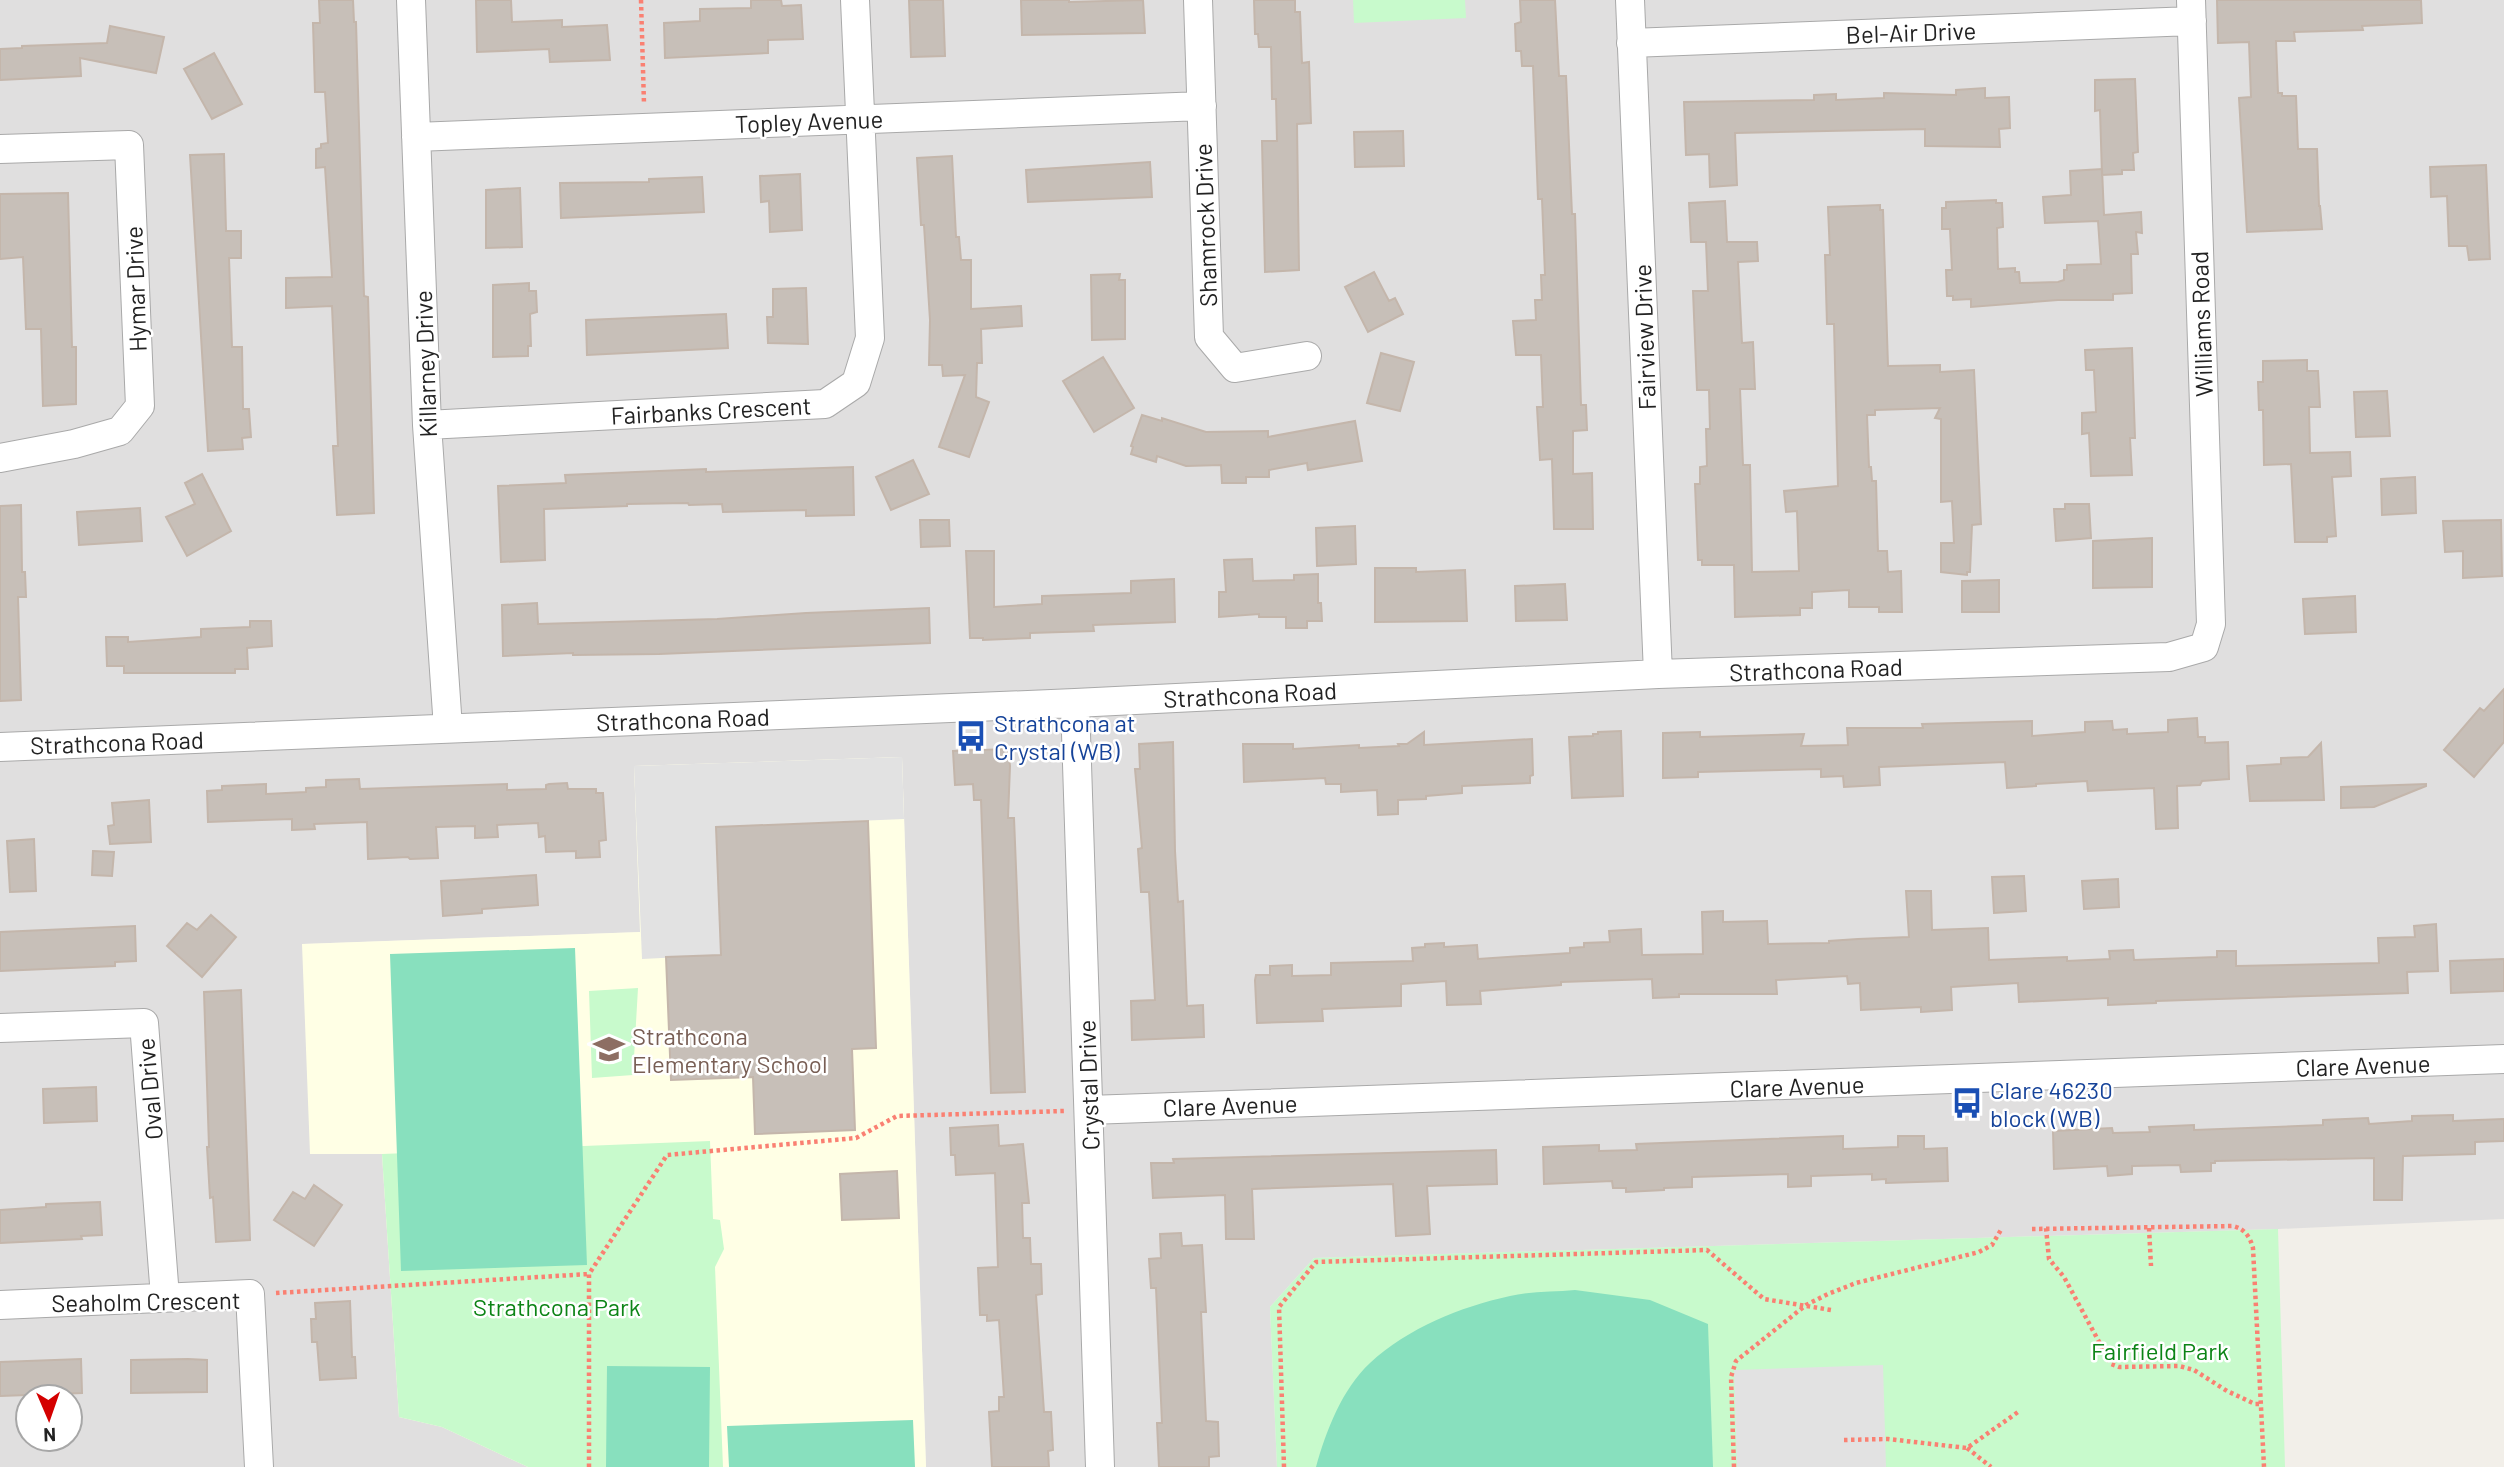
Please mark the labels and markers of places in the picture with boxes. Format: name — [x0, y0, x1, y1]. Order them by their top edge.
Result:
place label: Strathcona at Crystal (WB) — [994, 708, 1136, 765]
bus stop icon: Strathcona at Crystal (WB) — [954, 719, 988, 753]
place label: Strathcona Elementary School — [632, 1021, 827, 1078]
school or university icon: Strathcona Elementary School — [592, 1032, 626, 1066]
place label: Clare 46230 block (WB) — [1990, 1075, 2113, 1132]
bus stop icon: Clare 46230 block (WB) — [1950, 1086, 1984, 1120]

